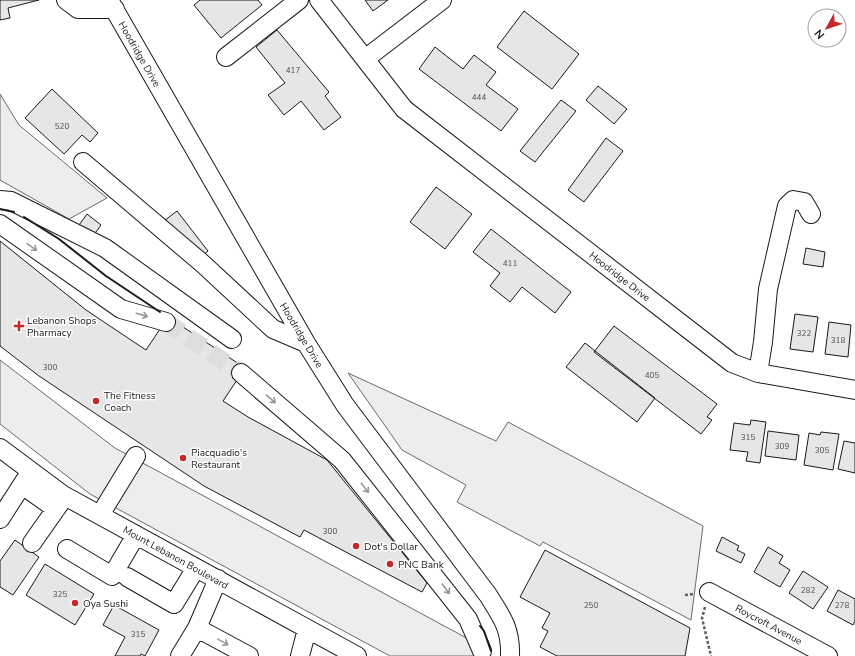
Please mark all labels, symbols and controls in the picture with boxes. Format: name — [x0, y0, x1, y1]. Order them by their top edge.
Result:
north arrow — [807, 8, 847, 48]
street label: Hoodridge Drive — [115, 19, 164, 90]
text: N — [811, 26, 828, 42]
house number: 417 — [286, 65, 300, 76]
house number: 444 — [472, 92, 486, 103]
house number: 520 — [55, 121, 69, 132]
one-way arrow — [26, 243, 37, 251]
street label: Hoodridge Drive — [586, 249, 653, 305]
house number: 411 — [503, 258, 517, 269]
street label: Hoodridge Drive — [276, 300, 326, 371]
one-way arrow — [135, 312, 148, 319]
place label: Lebanon Shops Pharmacy — [27, 314, 97, 340]
marker: Lebanon Shops Pharmacy — [14, 321, 24, 331]
house number: 322 — [797, 328, 811, 339]
house number: 318 — [831, 335, 845, 346]
house number: 300 — [43, 362, 57, 373]
house number: 405 — [645, 370, 659, 381]
place label: The Fitness Coach — [104, 389, 156, 415]
one-way arrow — [265, 394, 276, 403]
marker: The Fitness Coach — [91, 396, 101, 406]
house number: 315 — [741, 432, 755, 443]
house number: 309 — [775, 441, 789, 452]
house number: 305 — [815, 445, 829, 456]
place label: Piacquadio's Restaurant — [191, 446, 247, 472]
marker: Piacquadio's Restaurant — [178, 453, 188, 463]
one-way arrow — [360, 482, 369, 493]
street label: Mount Lebanon Boulevard — [120, 523, 231, 593]
house number: 300 — [323, 526, 337, 537]
place label: Dot's Dollar — [364, 540, 418, 554]
marker: Dot's Dollar — [351, 541, 361, 551]
place label: PNC Bank — [398, 558, 445, 572]
marker: PNC Bank — [385, 559, 395, 569]
one-way arrow — [442, 584, 450, 595]
house number: 282 — [801, 585, 815, 596]
house number: 325 — [53, 589, 67, 600]
place label: Oya Sushi — [83, 597, 128, 611]
marker: Oya Sushi — [70, 598, 80, 608]
house number: 250 — [584, 600, 598, 611]
house number: 278 — [835, 600, 849, 611]
street label: Roycroft Avenue — [733, 601, 804, 648]
house number: 315 — [131, 629, 145, 640]
one-way arrow — [217, 638, 229, 646]

